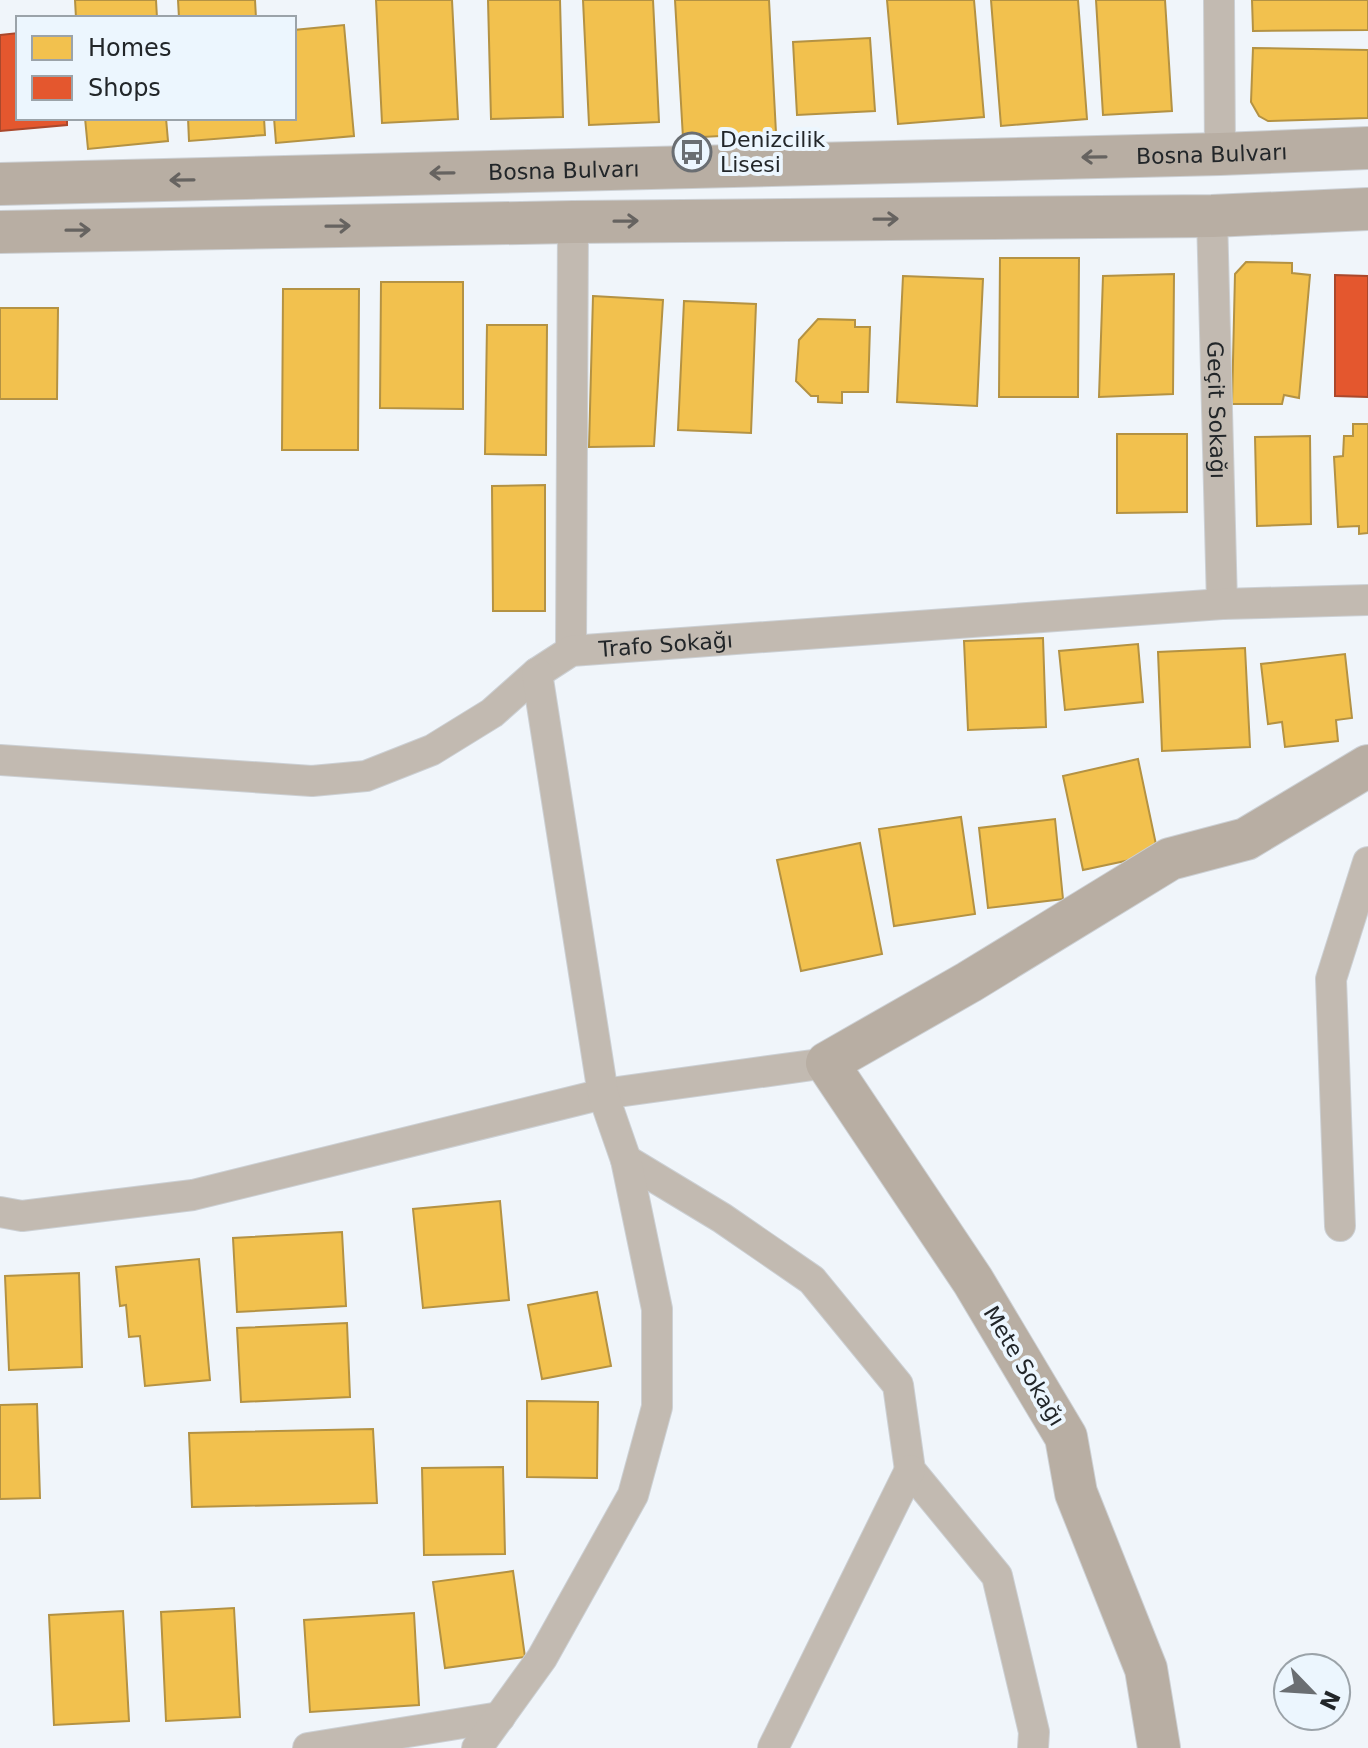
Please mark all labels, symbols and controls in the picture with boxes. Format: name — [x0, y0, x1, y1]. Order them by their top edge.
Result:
legend — [16, 16, 296, 120]
text: Homes — [88, 34, 171, 62]
text: Shops — [88, 74, 161, 102]
place label: Denizcilik Lisesi — [720, 127, 826, 177]
bus stop icon: Denizcilik Lisesi — [671, 131, 713, 173]
street label: Bosna Bulvarı — [1136, 139, 1288, 169]
one-way arrow — [1081, 149, 1108, 165]
street label: Bosna Bulvarı — [488, 156, 640, 184]
one-way arrow — [429, 166, 456, 181]
one-way arrow — [169, 172, 196, 187]
one-way arrow — [872, 211, 899, 227]
one-way arrow — [612, 213, 639, 229]
one-way arrow — [324, 218, 351, 234]
one-way arrow — [64, 223, 91, 238]
street label: Geçit Sokağı — [1203, 341, 1231, 479]
street label: Trafo Sokağı — [597, 627, 734, 662]
street label: Mete Sokağı — [979, 1302, 1069, 1430]
north arrow — [1272, 1652, 1352, 1732]
text: N — [1314, 1687, 1345, 1714]

